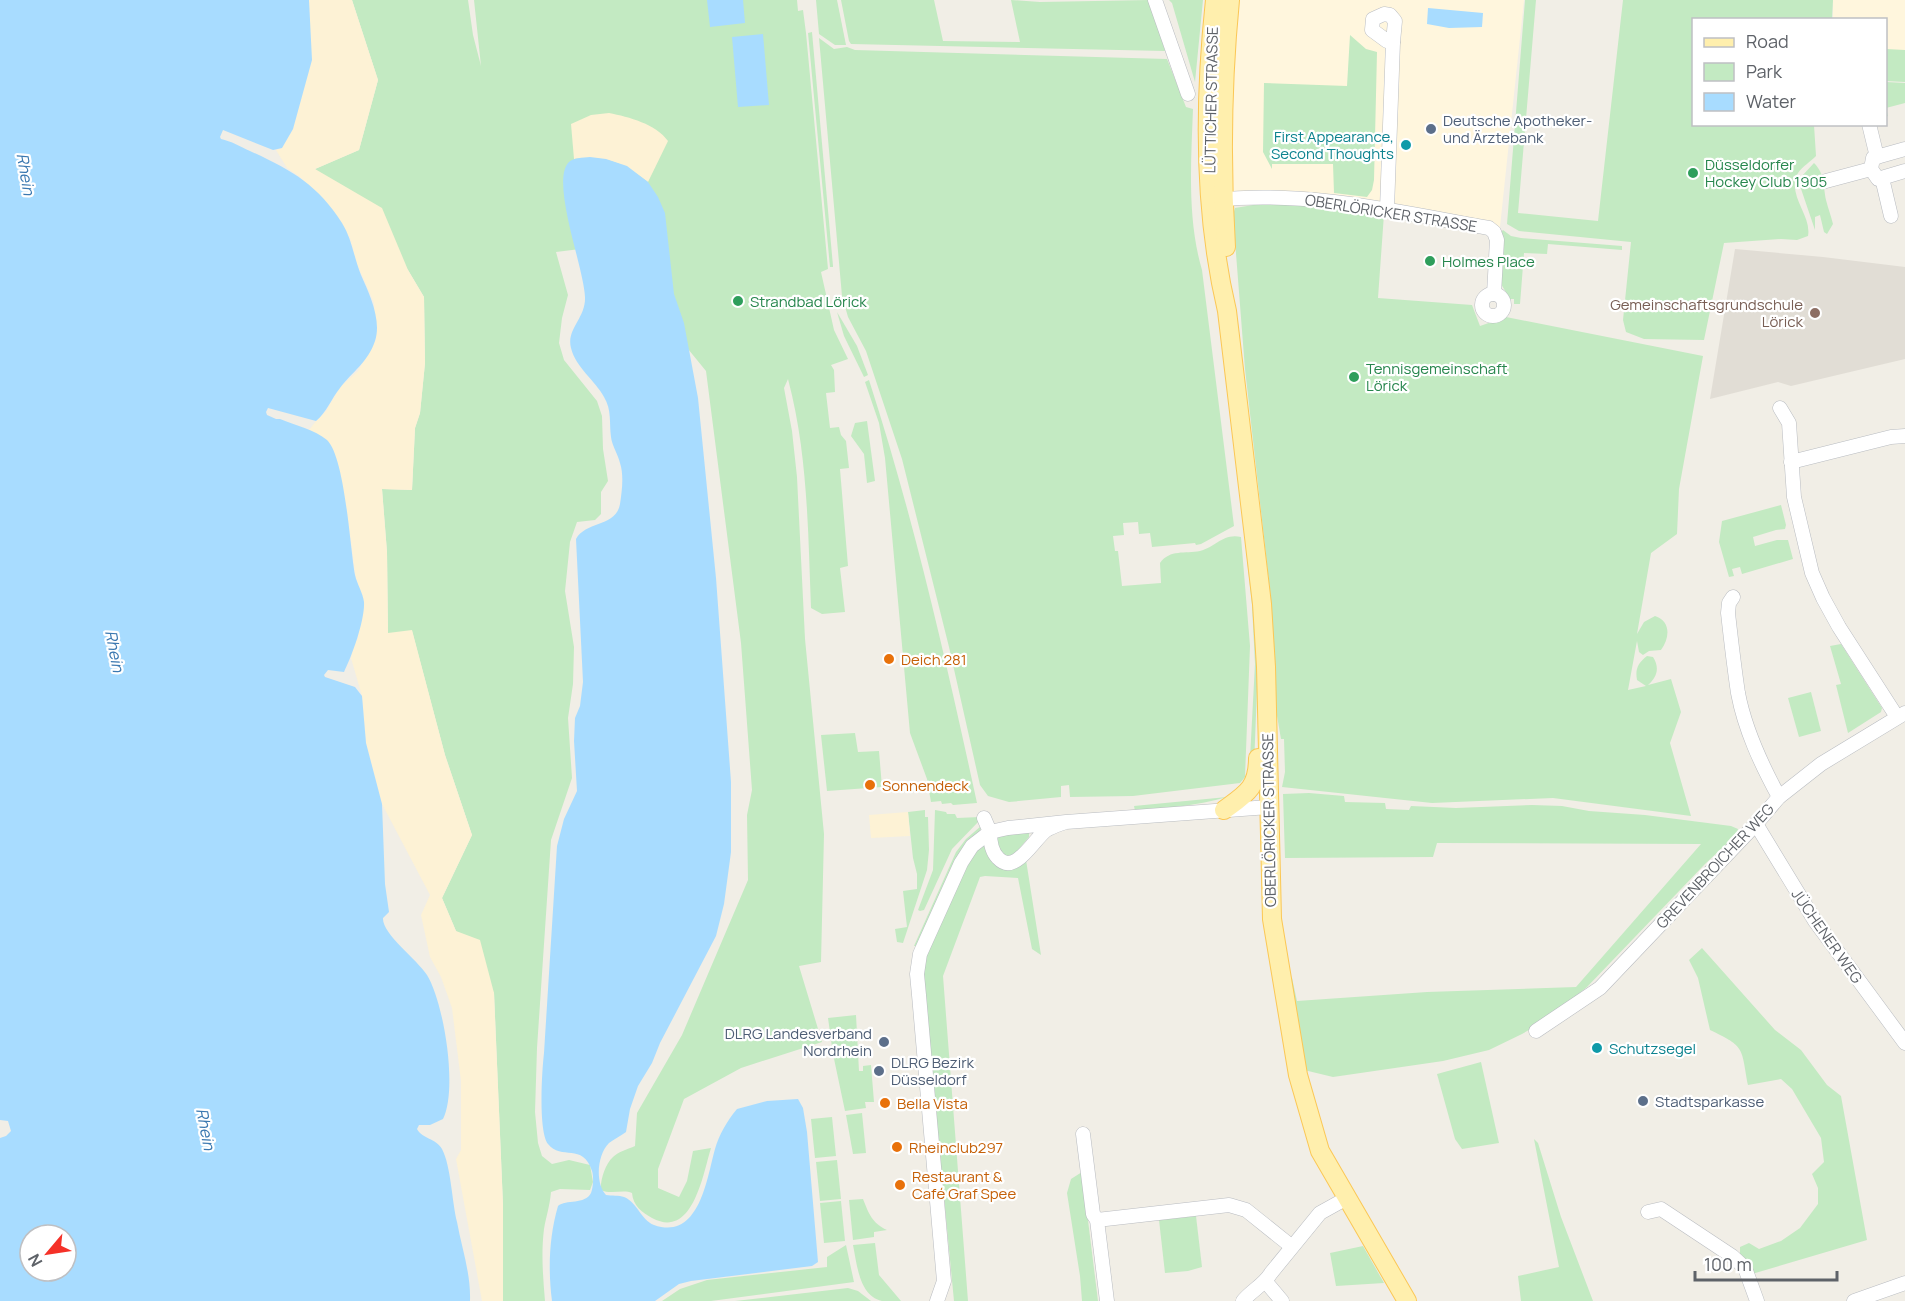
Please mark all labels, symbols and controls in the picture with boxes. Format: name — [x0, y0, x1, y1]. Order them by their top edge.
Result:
legend — [1692, 18, 1887, 126]
street label: LÜTTICHER STRASSE — [1199, 27, 1223, 173]
text: Road — [1746, 29, 1789, 53]
text: Park — [1746, 59, 1783, 83]
text: Water — [1746, 89, 1796, 113]
place label: Deutsche Apotheker- und Ärztebank — [1443, 110, 1592, 148]
marker: Deutsche Apotheker- und Ärztebank — [1424, 122, 1438, 136]
place label: First Appearance, Second Thoughts — [1271, 126, 1394, 164]
marker: First Appearance, Second Thoughts — [1399, 138, 1413, 152]
water label: Rhein — [12, 151, 41, 197]
place label: Düsseldorfer Hockey Club 1905 — [1705, 154, 1827, 192]
marker: Düsseldorfer Hockey Club 1905 — [1686, 166, 1700, 180]
street label: OBERLÖRICKER STRASSE — [1303, 189, 1479, 237]
place label: Holmes Place — [1442, 251, 1535, 272]
marker: Holmes Place — [1423, 254, 1437, 268]
place label: Strandbad Lörick — [750, 291, 867, 312]
marker: Strandbad Lörick — [731, 294, 745, 308]
place label: Gemeinschaftsgrundschule Lörick — [1610, 294, 1804, 332]
marker: Gemeinschaftsgrundschule Lörick — [1808, 306, 1822, 320]
place label: Tennisgemeinschaft Lörick — [1366, 358, 1508, 396]
marker: Tennisgemeinschaft Lörick — [1347, 370, 1361, 384]
water label: Rhein — [100, 628, 130, 674]
place label: Deich 281 — [901, 649, 967, 670]
marker: Deich 281 — [882, 652, 896, 666]
street label: OBERLÖRICKER STRASSE — [1257, 733, 1281, 907]
place label: Sonnendeck — [882, 775, 969, 796]
marker: Sonnendeck — [863, 778, 877, 792]
street label: GREVENBROICHER WEG — [1651, 798, 1779, 933]
street label: JÜCHENER WEG — [1787, 885, 1868, 988]
place label: DLRG Landesverband Nordrhein — [725, 1023, 872, 1061]
marker: DLRG Landesverband Nordrhein — [877, 1035, 891, 1049]
place label: Schutzsegel — [1609, 1038, 1696, 1059]
marker: Schutzsegel — [1590, 1041, 1604, 1055]
place label: DLRG Bezirk Düsseldorf — [891, 1052, 975, 1090]
marker: DLRG Bezirk Düsseldorf — [872, 1064, 886, 1078]
place label: Stadtsparkasse — [1655, 1091, 1764, 1112]
place label: Bella Vista — [897, 1093, 968, 1114]
marker: Stadtsparkasse — [1636, 1094, 1650, 1108]
marker: Bella Vista — [878, 1096, 892, 1110]
water label: Rhein — [191, 1106, 221, 1152]
place label: Rheinclub297 — [909, 1137, 1003, 1158]
marker: Rheinclub297 — [890, 1140, 904, 1154]
place label: Restaurant & Café Graf Spee — [912, 1166, 1016, 1204]
marker: Restaurant & Café Graf Spee — [893, 1178, 907, 1192]
north arrow — [18, 1223, 78, 1283]
scale bar — [1695, 1244, 1838, 1282]
text: N — [22, 1250, 47, 1271]
text: 100 m — [1704, 1252, 1752, 1276]

